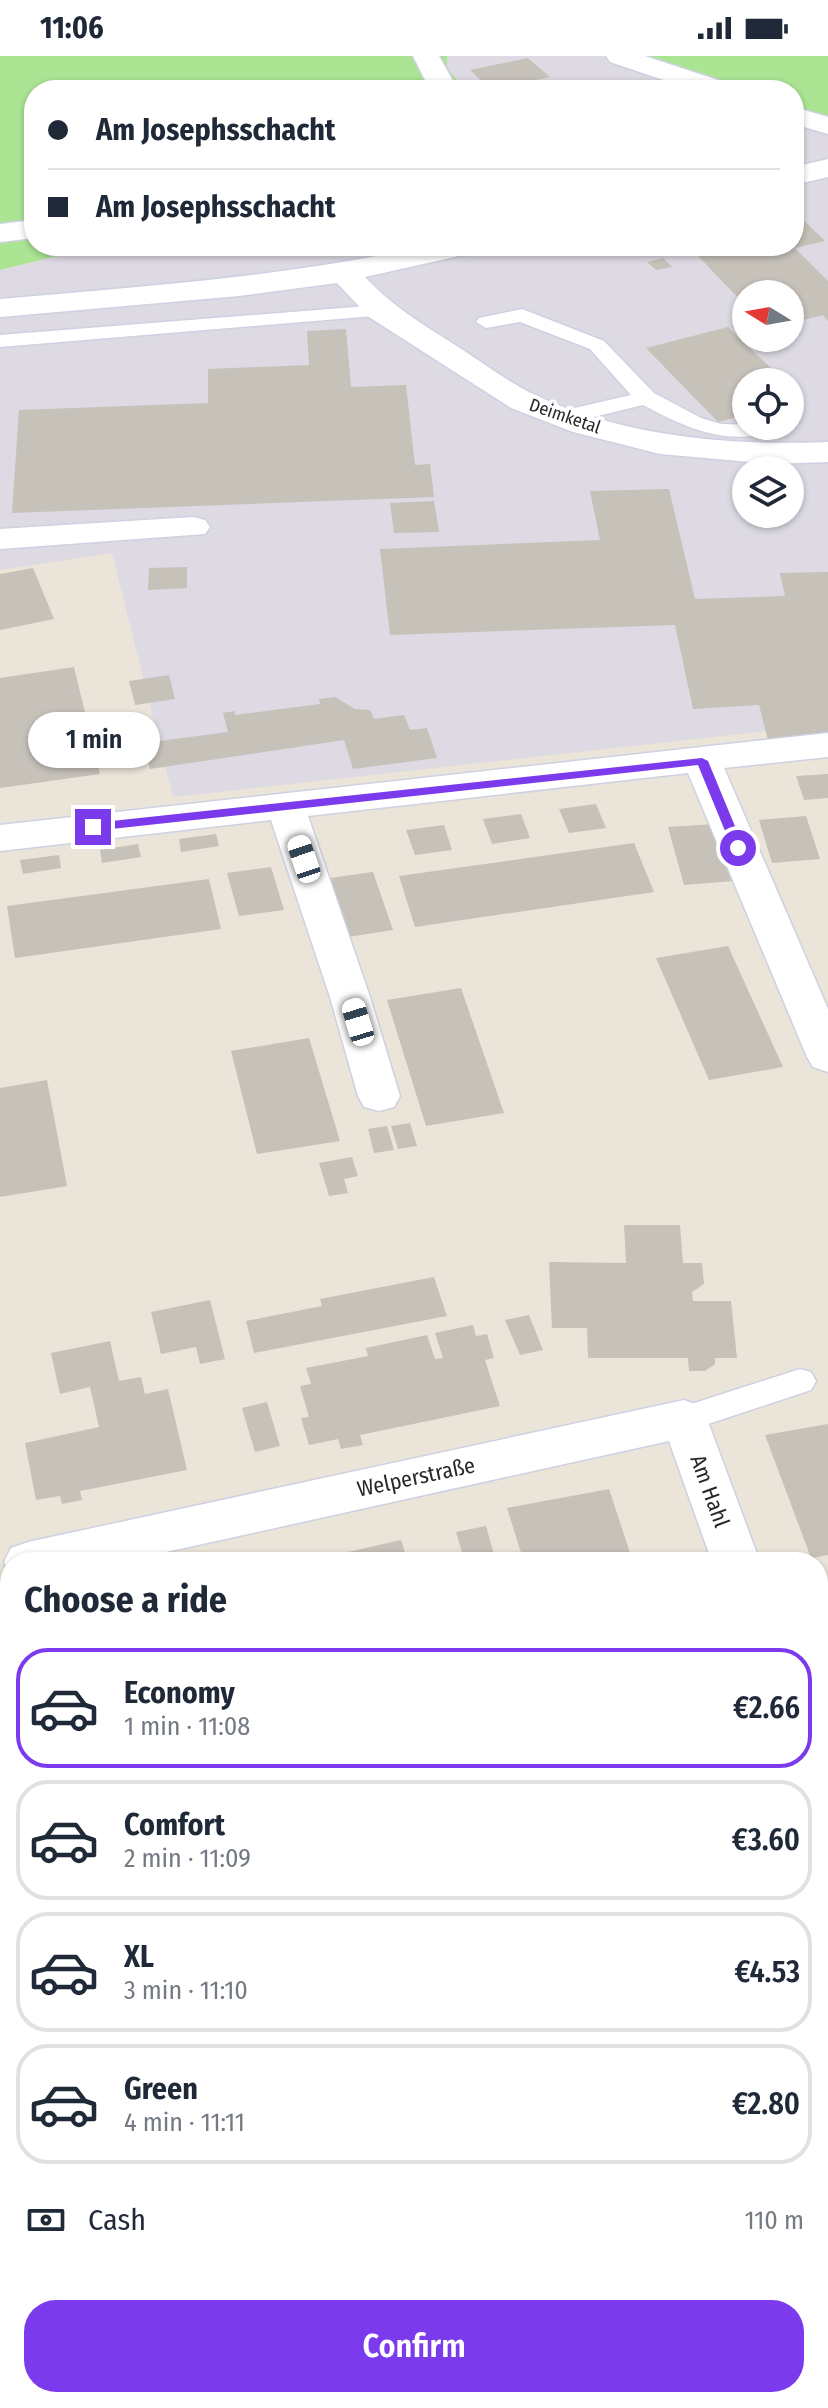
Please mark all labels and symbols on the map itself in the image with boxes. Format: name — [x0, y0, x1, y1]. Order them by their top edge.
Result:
north arrow — [732, 280, 804, 352]
street label: Deimketal — [526, 394, 604, 439]
callout: 1 min — [27, 711, 159, 767]
route end — [75, 809, 111, 845]
route start — [720, 830, 756, 866]
car — [285, 832, 323, 886]
car — [340, 996, 376, 1048]
street label: Welperstraße — [355, 1451, 477, 1503]
street label: Am Hahl — [684, 1451, 736, 1531]

